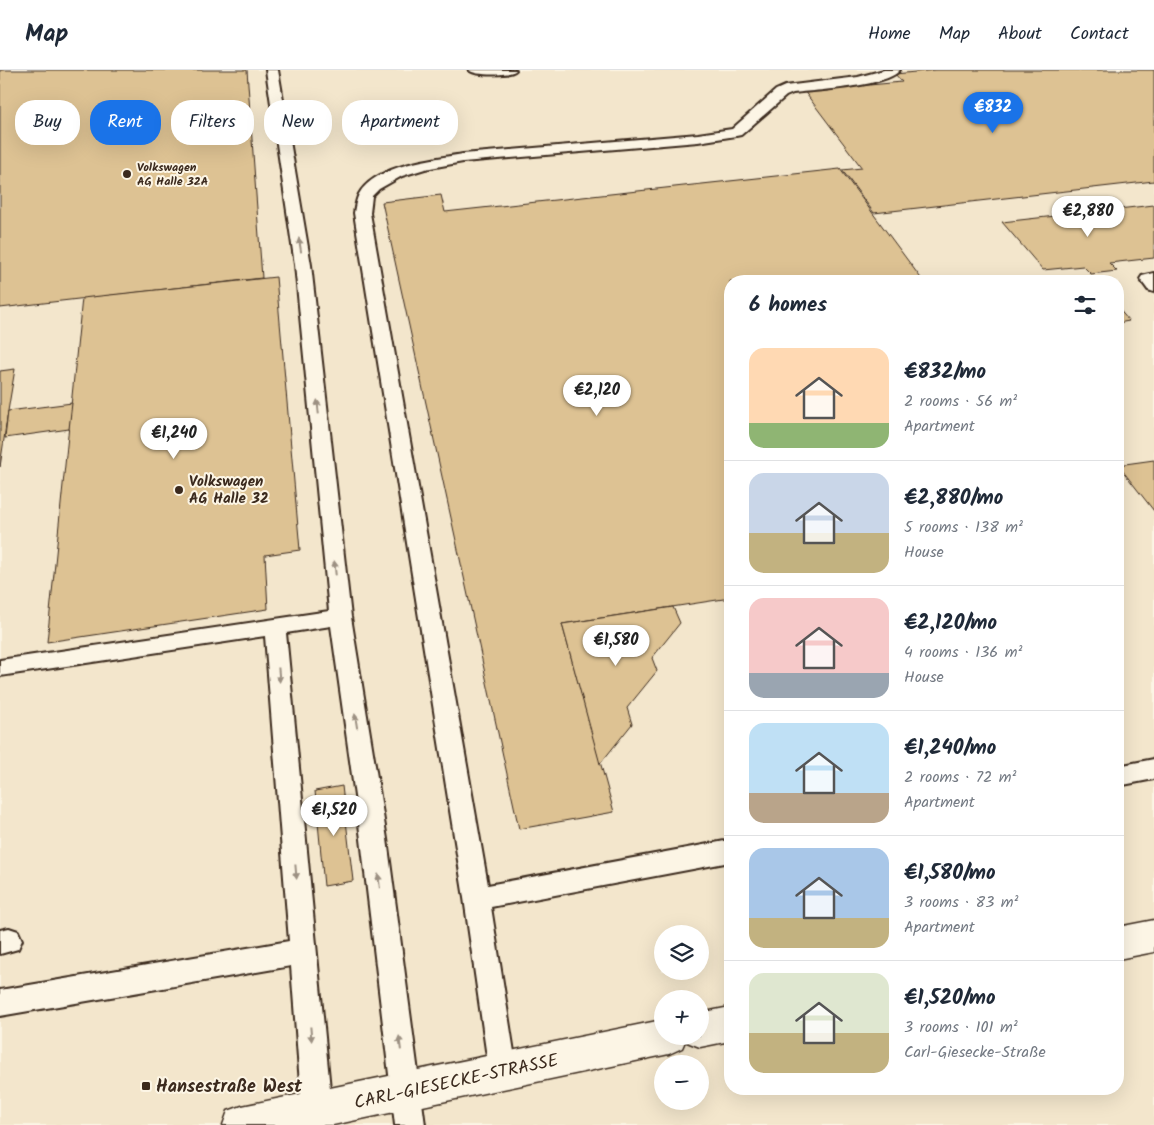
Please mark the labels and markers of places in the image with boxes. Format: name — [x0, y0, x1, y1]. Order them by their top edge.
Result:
pin: €832 — [963, 92, 1023, 134]
place label: Volkswagen AG Halle 32A — [137, 158, 209, 191]
marker: Volkswagen AG Halle 32A — [121, 168, 133, 180]
pin: €2,880 — [1047, 196, 1129, 238]
pin: €2,120 — [556, 374, 638, 417]
pin: €1,240 — [133, 418, 215, 460]
place label: Volkswagen AG Halle 32 — [189, 470, 269, 511]
marker: Volkswagen AG Halle 32 — [173, 484, 185, 496]
pin: €1,580 — [575, 624, 657, 667]
pin: €1,520 — [293, 794, 375, 837]
place label: Hansestraße West — [156, 1073, 303, 1102]
marker: Hansestraße West — [140, 1080, 152, 1092]

